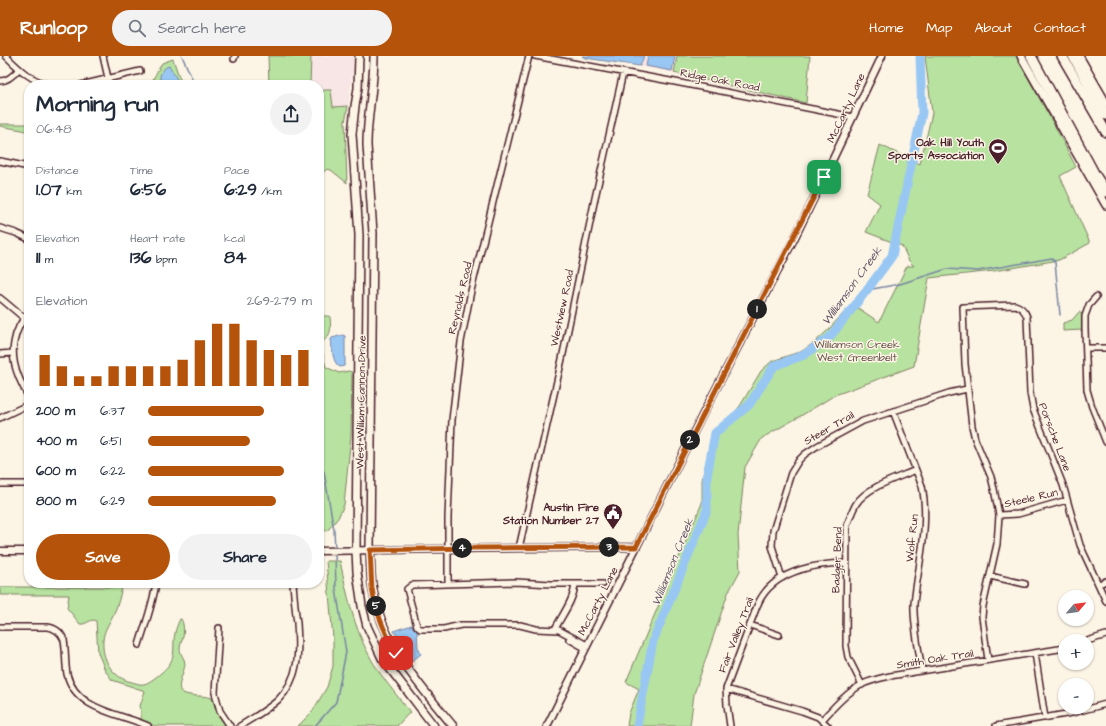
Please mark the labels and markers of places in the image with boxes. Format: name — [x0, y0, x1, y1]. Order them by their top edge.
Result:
place label: Oak Hill Youth Sports Association — [887, 135, 985, 164]
sports icon: Oak Hill Youth Sports Association — [987, 137, 1009, 165]
pin — [807, 160, 841, 194]
pin: 1 — [747, 299, 767, 319]
pin: 2 — [680, 430, 700, 450]
place label: Austin Fire Station Number 27 — [502, 500, 599, 528]
public building icon: Austin Fire Station Number 27 — [602, 502, 624, 530]
pin: 3 — [599, 537, 619, 557]
pin: 4 — [452, 538, 472, 558]
pin: 5 — [366, 596, 386, 616]
pin — [379, 636, 413, 670]

